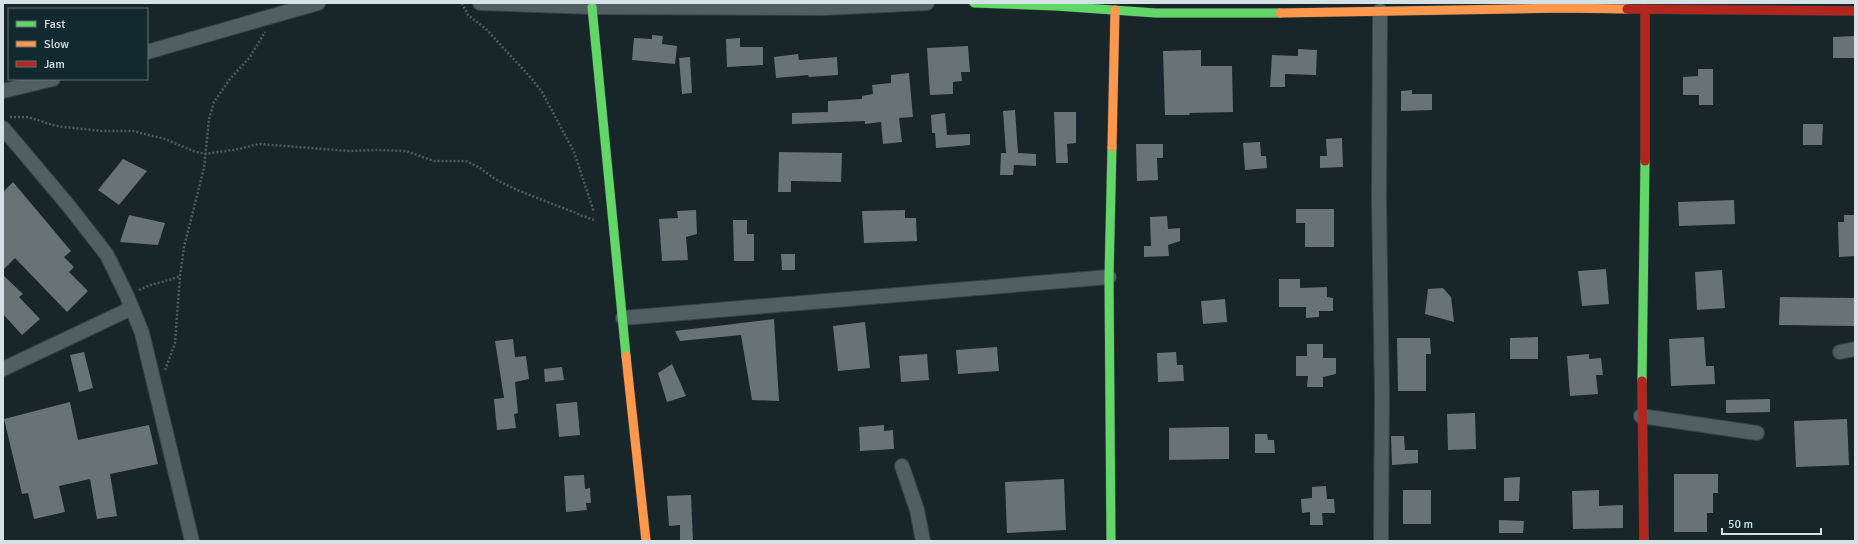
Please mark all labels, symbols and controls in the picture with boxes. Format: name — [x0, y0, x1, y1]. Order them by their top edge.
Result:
legend — [8, 8, 148, 80]
text: Fast — [44, 17, 65, 32]
text: Slow — [44, 37, 69, 52]
text: Jam — [44, 57, 65, 72]
scale bar — [1722, 510, 1821, 536]
text: 50 m — [1728, 517, 1753, 532]

